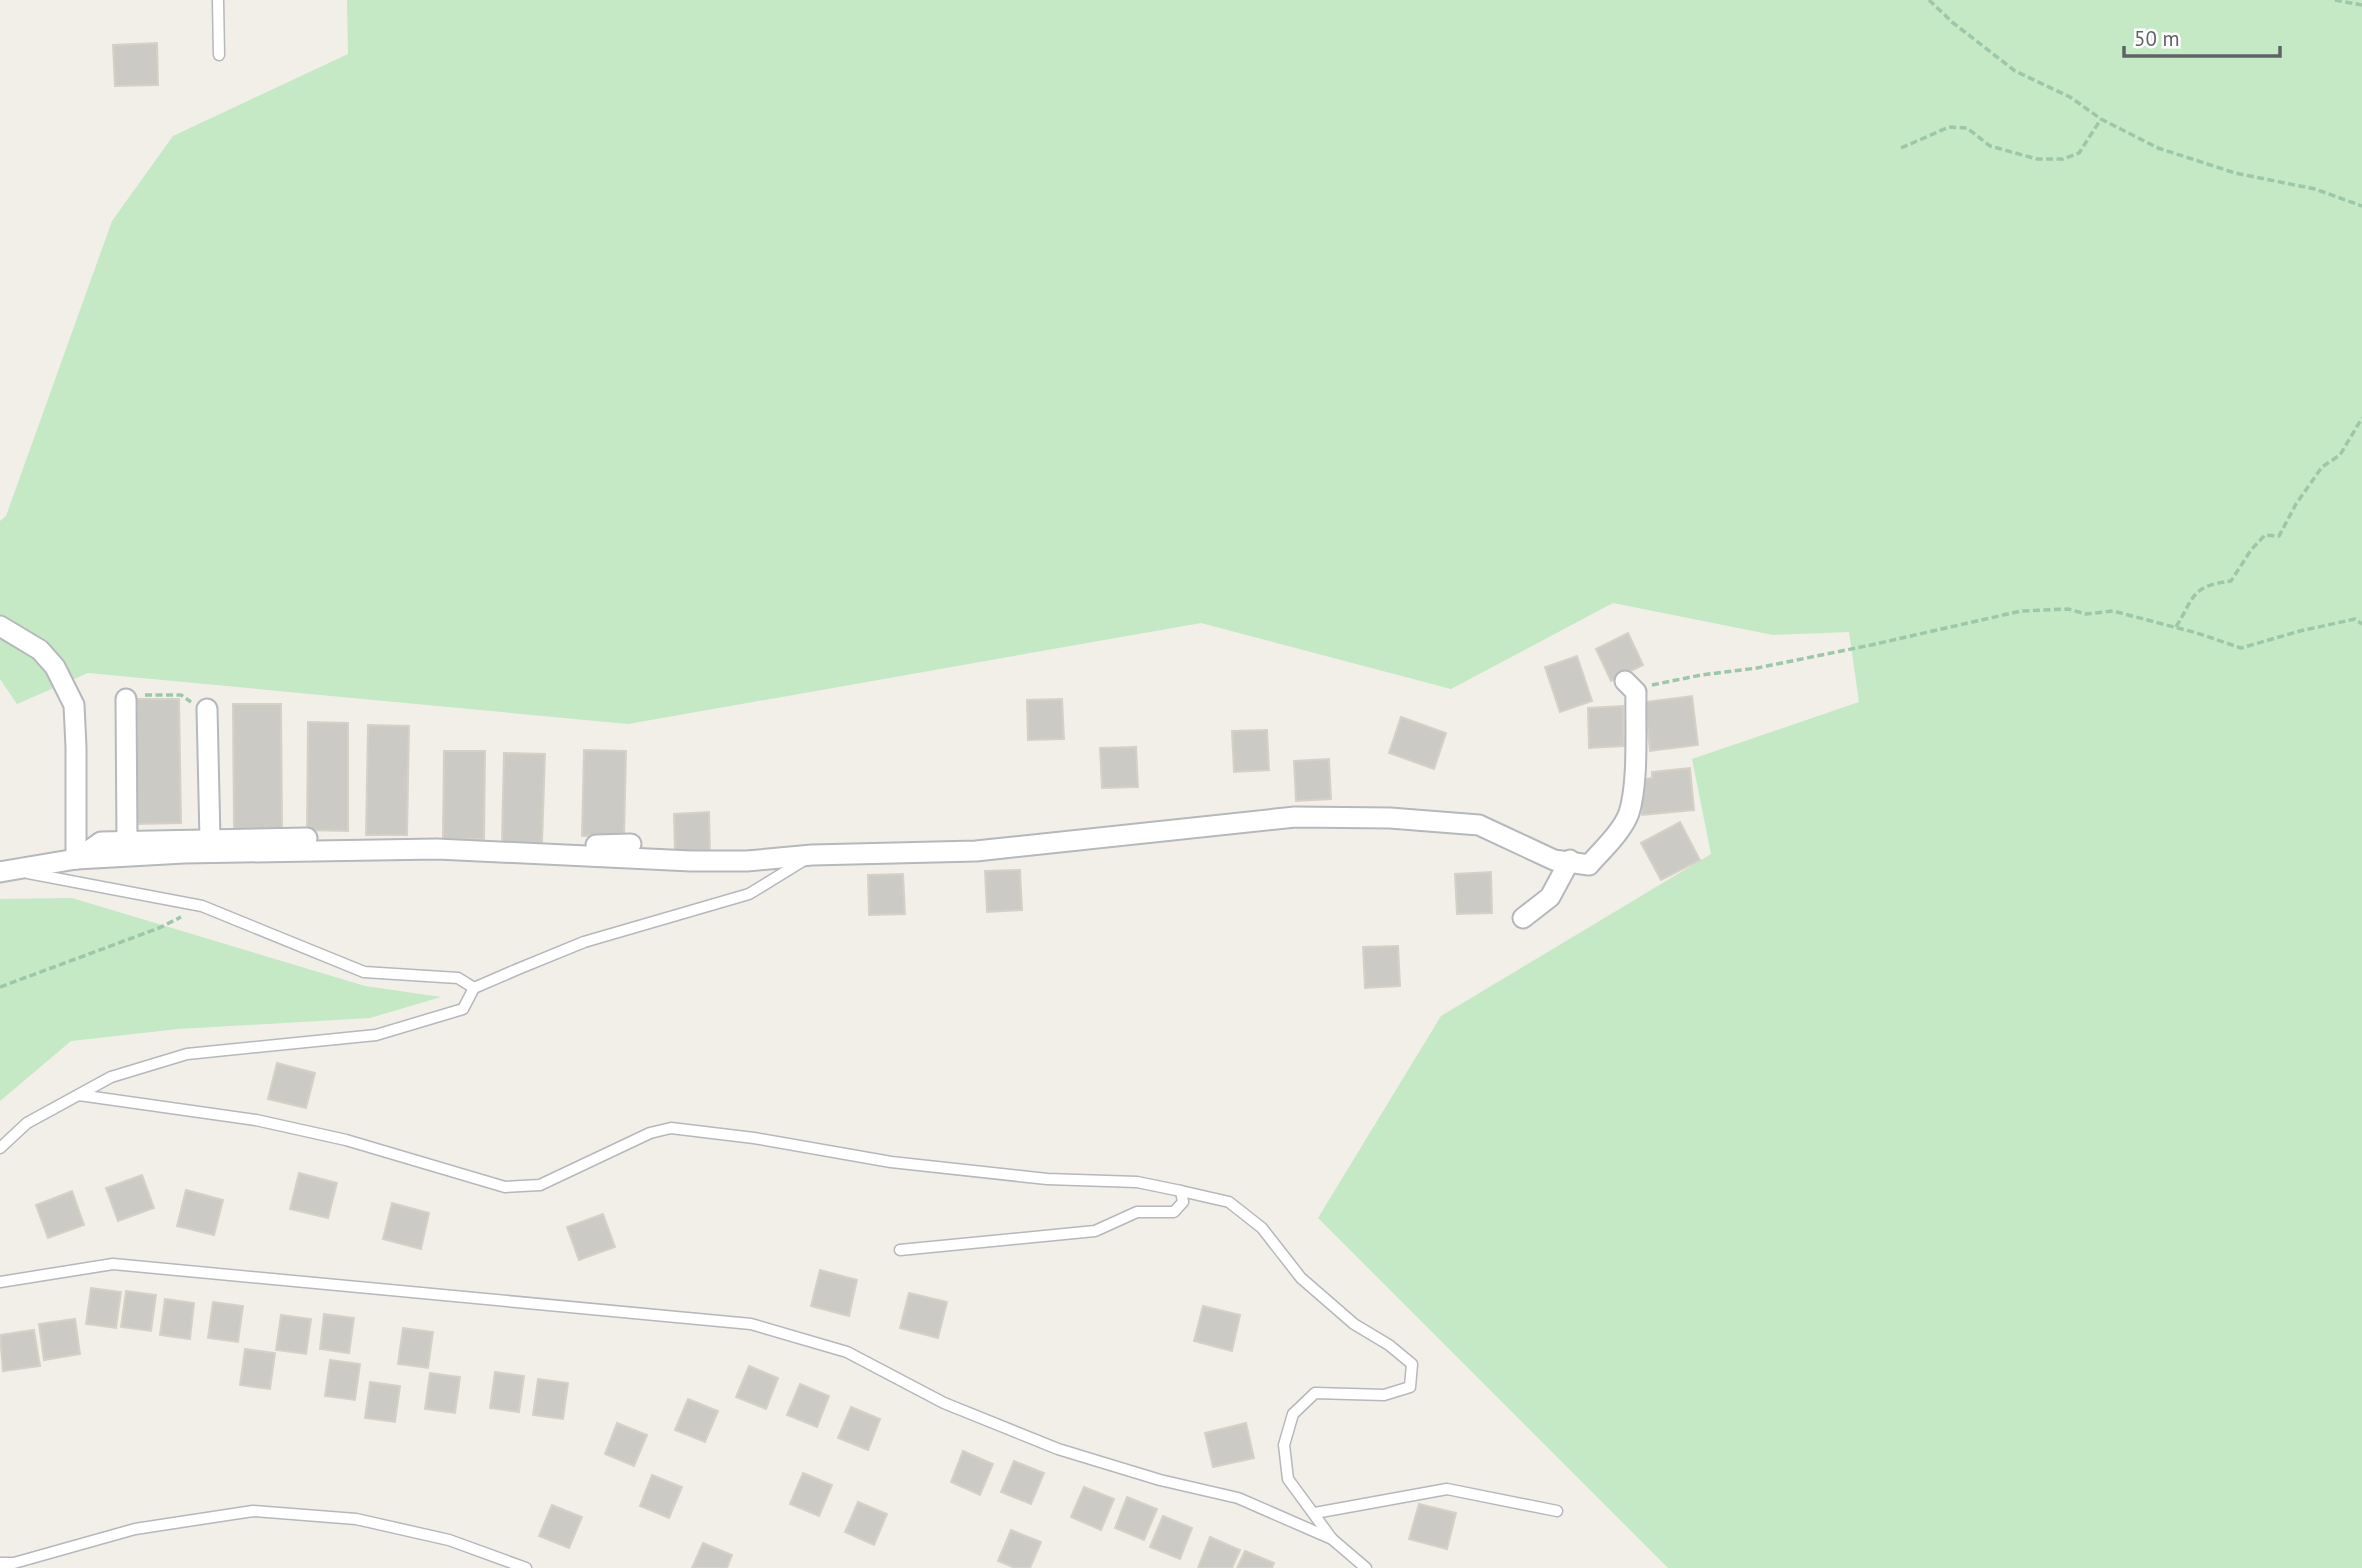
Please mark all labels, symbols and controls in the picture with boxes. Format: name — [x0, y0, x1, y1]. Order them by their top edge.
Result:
scale bar — [2124, 14, 2280, 58]
text: 50 m — [2134, 25, 2180, 52]

